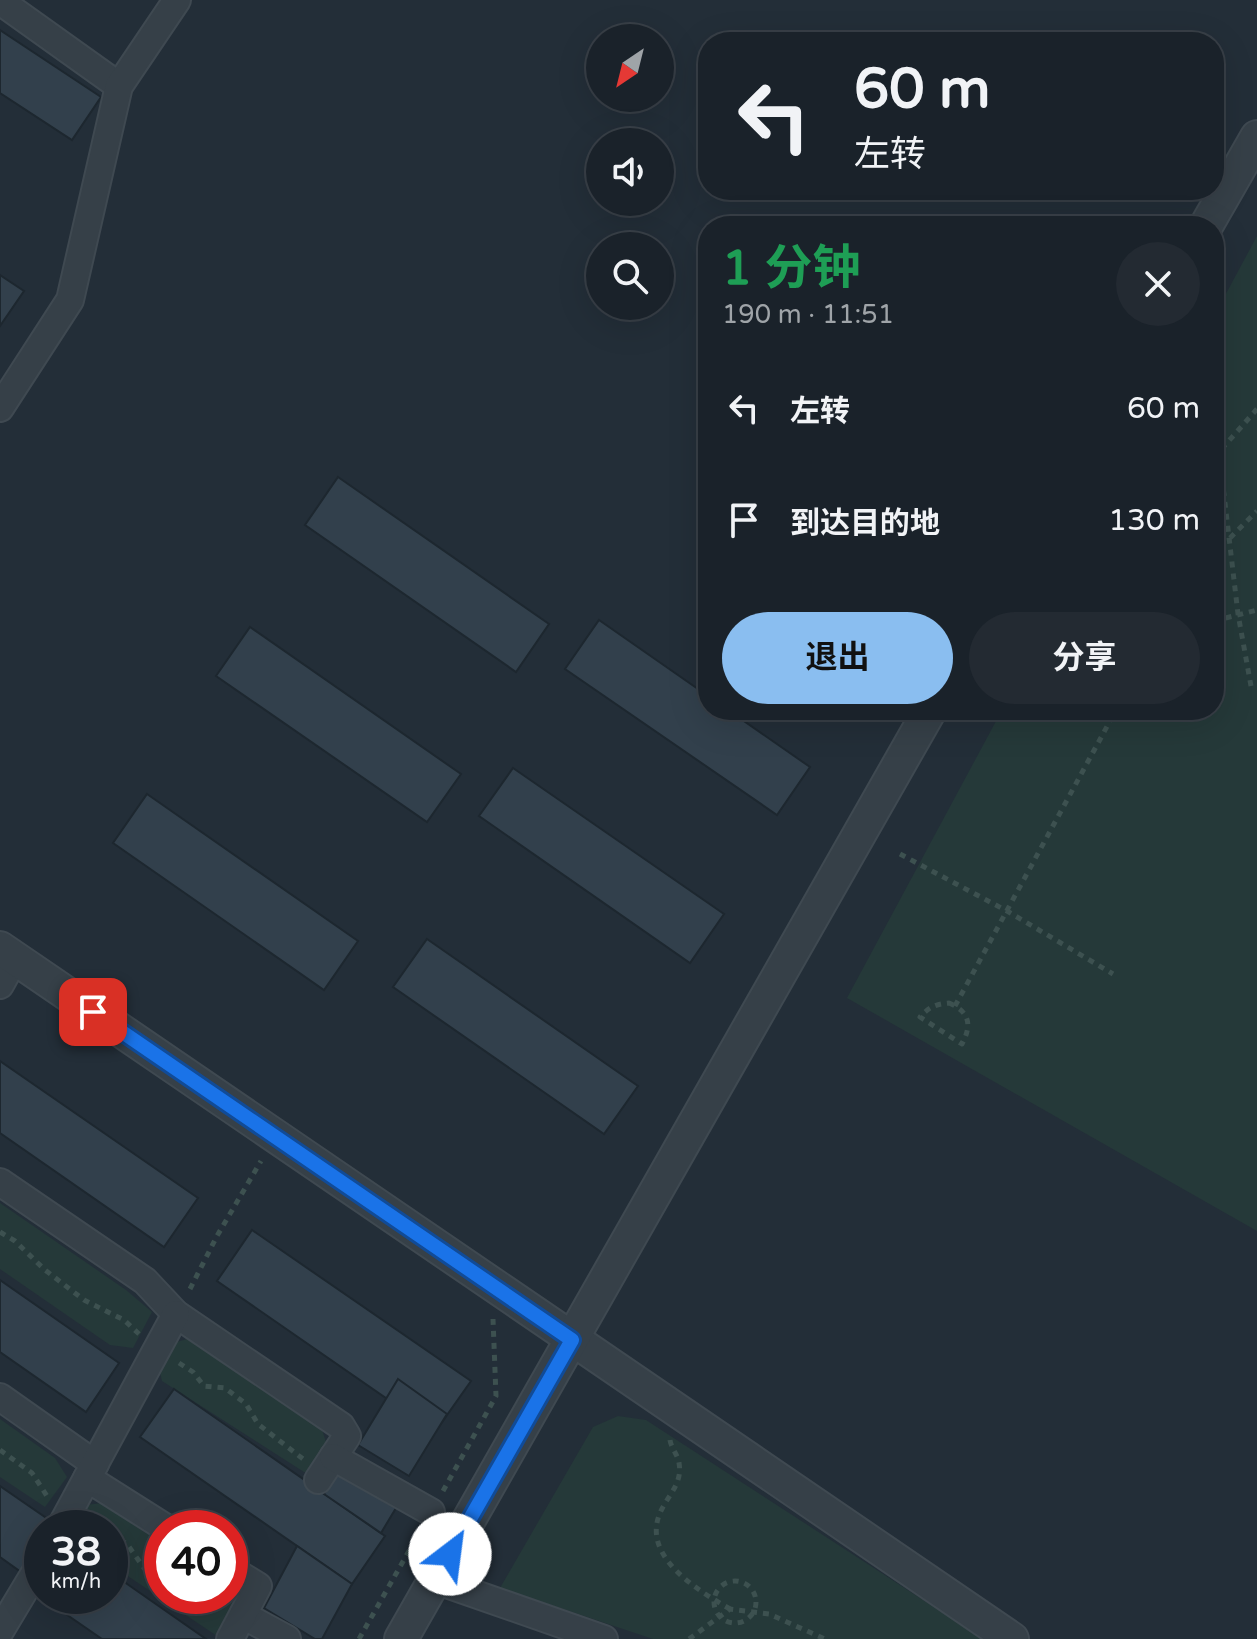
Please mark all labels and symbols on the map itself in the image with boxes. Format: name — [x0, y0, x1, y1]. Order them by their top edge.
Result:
north arrow — [586, 24, 674, 112]
pin — [59, 978, 127, 1046]
speed limit sign: 40 — [144, 1510, 248, 1614]
position arrow — [408, 1512, 492, 1596]

